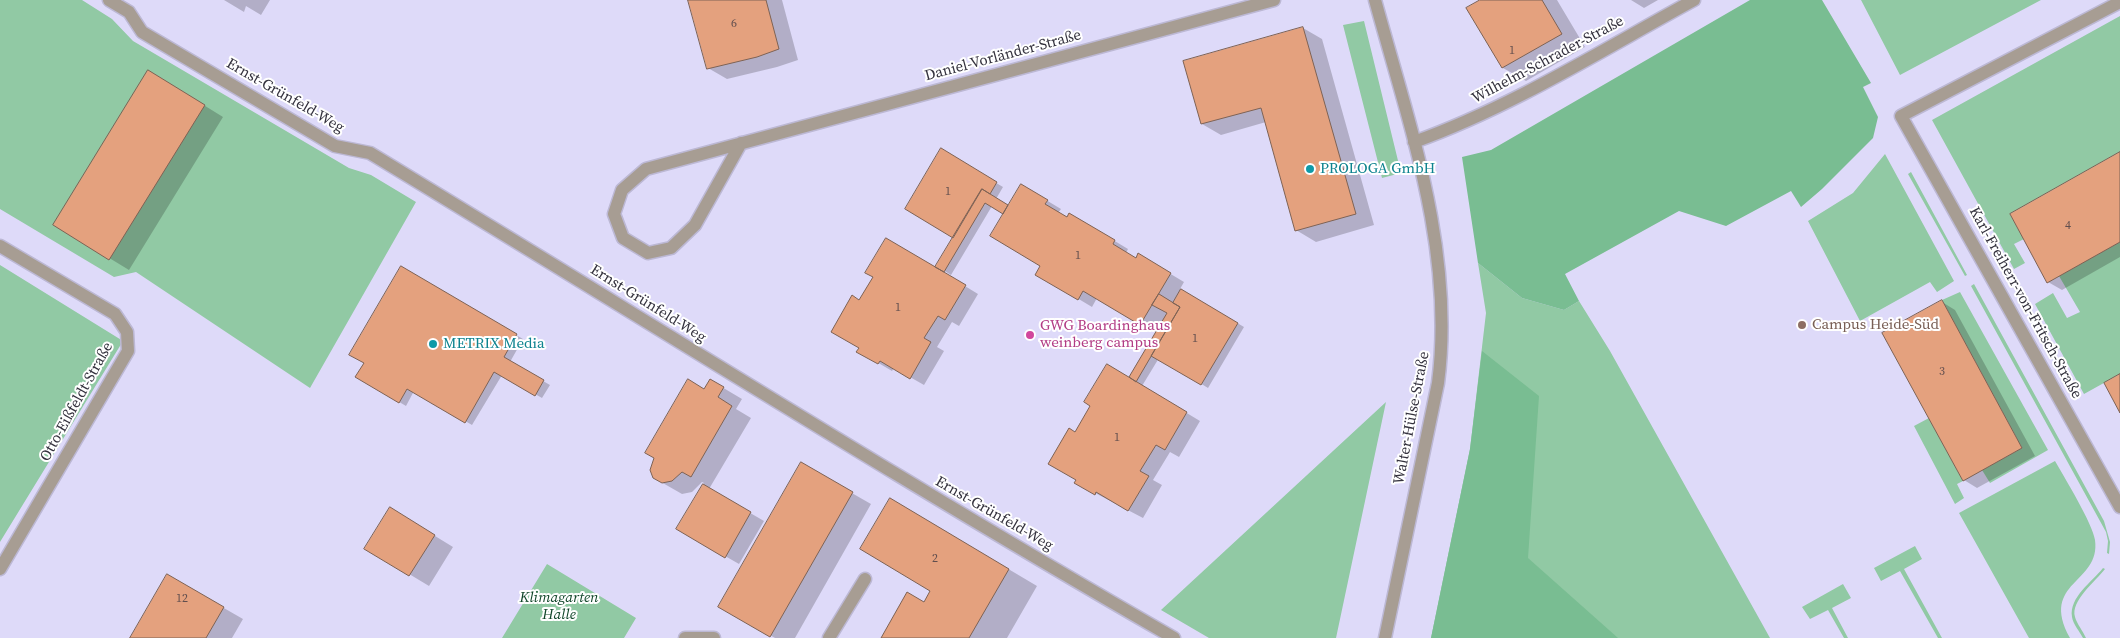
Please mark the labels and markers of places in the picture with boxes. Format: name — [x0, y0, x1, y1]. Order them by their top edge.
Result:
place label: PROLOGA GmbH — [1320, 160, 1435, 178]
marker: PROLOGA GmbH — [1304, 163, 1316, 175]
place label: Campus Heide-Süd — [1812, 316, 1939, 334]
place label: GWG Boardinghaus weinberg campus — [1040, 317, 1170, 352]
marker: Campus Heide-Süd — [1796, 319, 1808, 331]
marker: GWG Boardinghaus weinberg campus — [1024, 329, 1036, 341]
place label: METRIX Media — [443, 335, 545, 353]
marker: METRIX Media — [427, 338, 439, 350]

